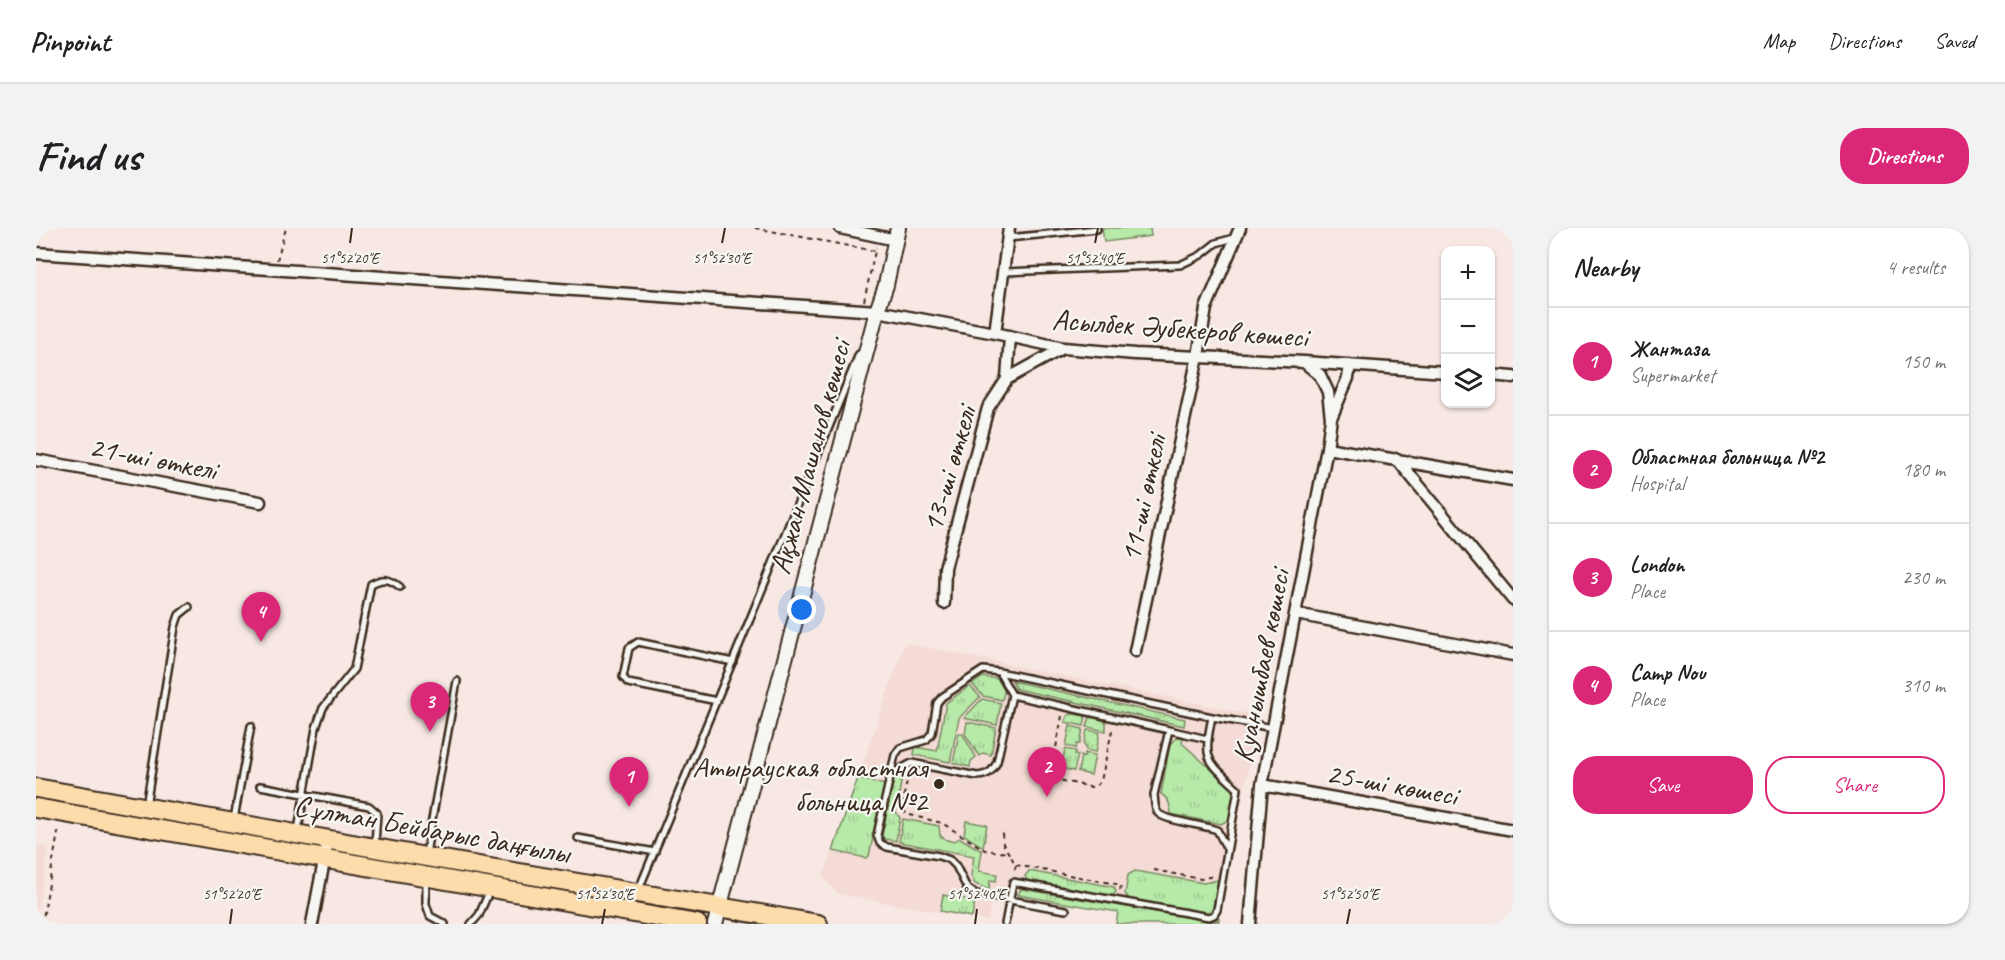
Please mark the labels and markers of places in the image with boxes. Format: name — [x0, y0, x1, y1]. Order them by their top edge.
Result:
pin: 4 — [242, 592, 280, 642]
pin: 3 — [410, 682, 450, 732]
place label: Атырауская областная больница №2 — [692, 748, 930, 820]
pin: 2 — [1028, 748, 1066, 797]
pin: 1 — [610, 758, 648, 807]
marker: Атырауская областная больница №2 — [932, 777, 946, 791]

